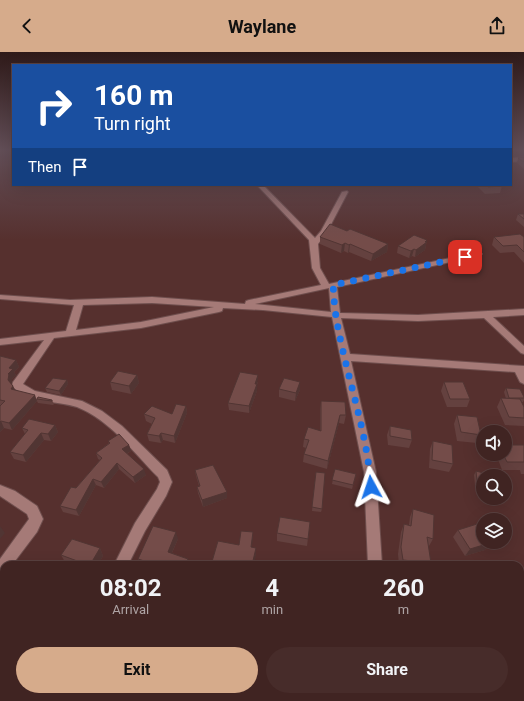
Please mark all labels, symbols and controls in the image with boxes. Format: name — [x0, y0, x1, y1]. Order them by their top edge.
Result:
icon: back — [16, 15, 38, 37]
icon: share — [486, 15, 508, 37]
text: Waylane — [228, 16, 296, 37]
text: 160 m — [94, 79, 173, 112]
icon: right — [28, 80, 80, 132]
text: Turn right — [94, 113, 171, 134]
icon: arrive — [69, 156, 91, 178]
text: Then — [28, 158, 61, 176]
pin — [448, 240, 482, 274]
icon: arrive — [454, 246, 476, 268]
map controls — [476, 425, 512, 549]
button: sound — [476, 425, 512, 461]
position arrow — [350, 466, 392, 508]
button: search — [476, 469, 512, 505]
button: layers — [476, 513, 512, 549]
text: 08:02 — [100, 574, 162, 602]
text: 4 — [265, 574, 279, 602]
text: 260 — [383, 574, 424, 602]
text: Arrival — [112, 602, 149, 617]
text: min — [261, 602, 283, 617]
text: m — [398, 602, 409, 617]
button: Exit — [16, 647, 258, 693]
button: Share — [266, 647, 508, 693]

